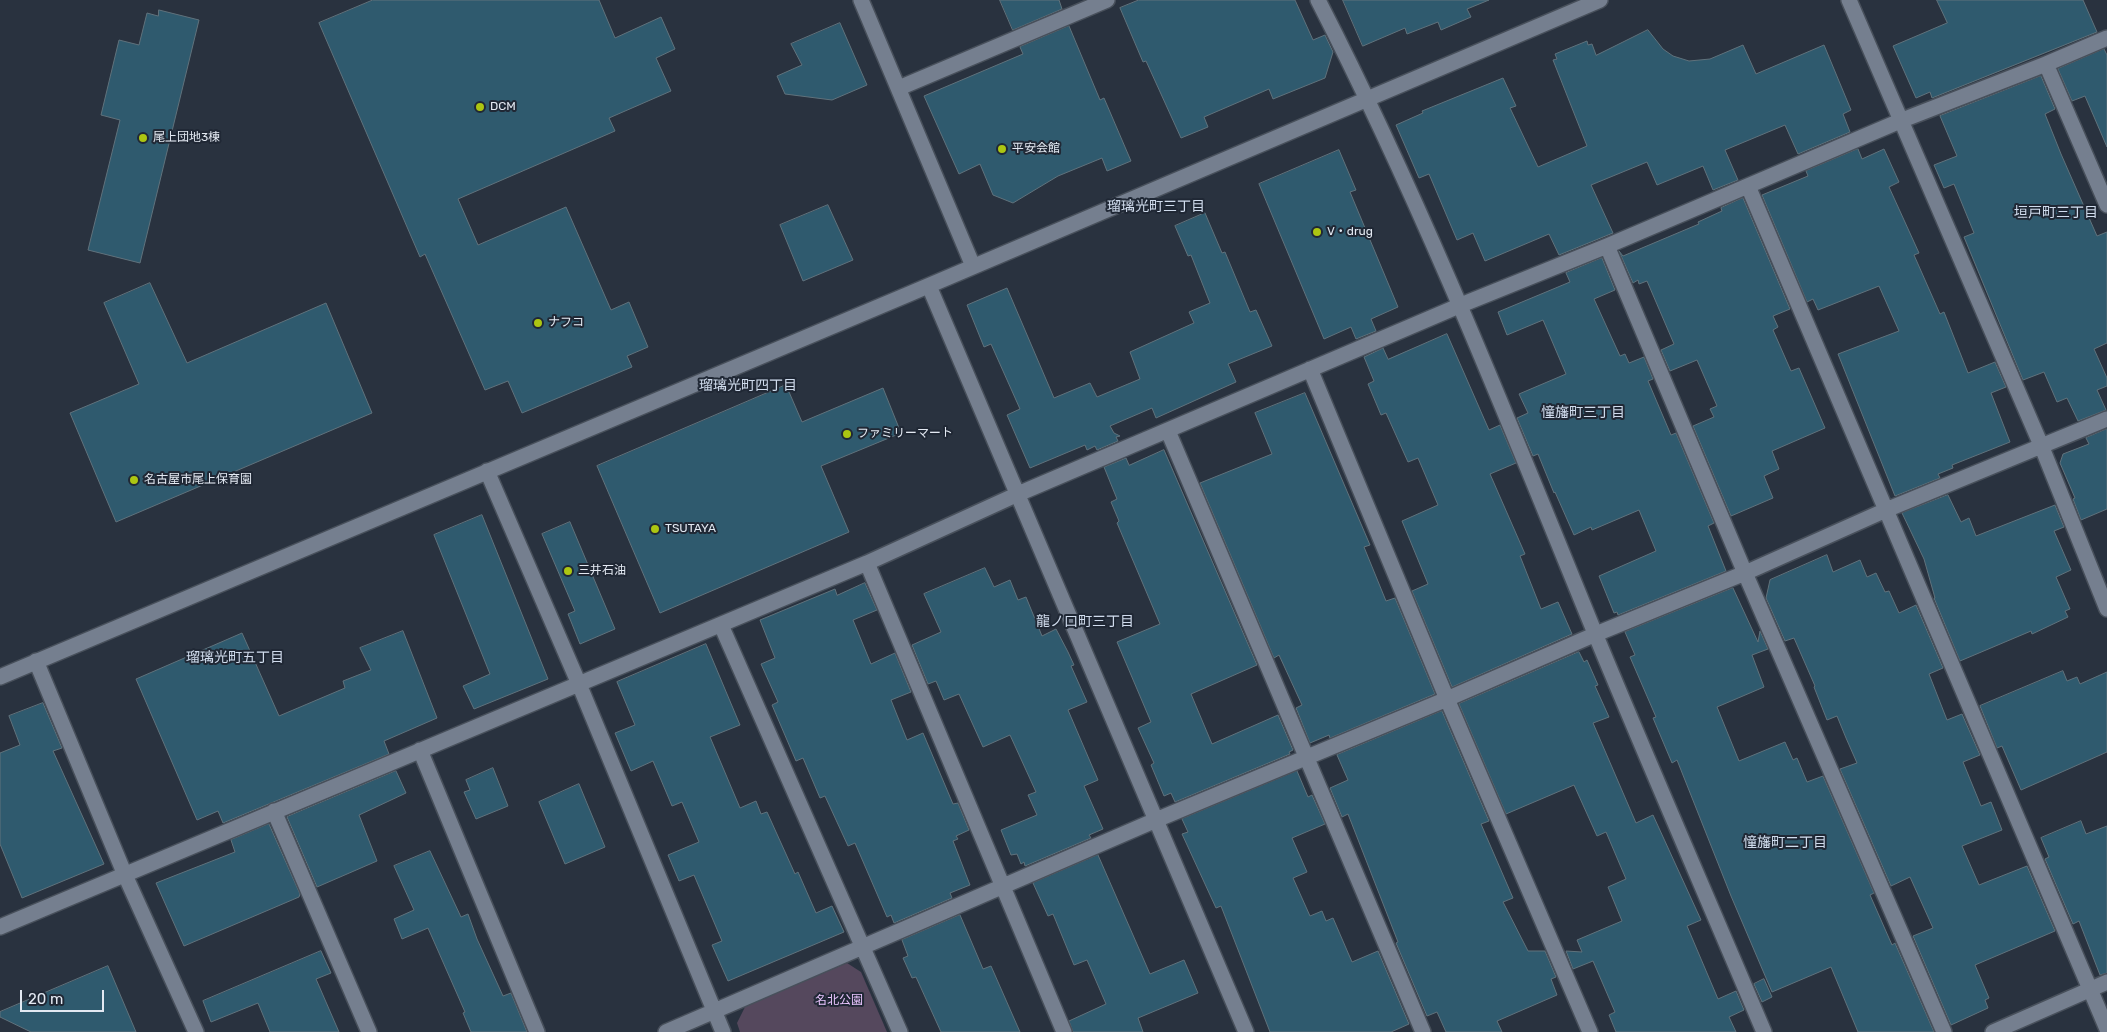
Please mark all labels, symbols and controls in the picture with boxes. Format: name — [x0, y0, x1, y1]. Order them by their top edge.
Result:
place label: DCM — [490, 100, 516, 114]
marker: DCM — [474, 101, 486, 113]
place label: 尾上団地3棟 — [153, 131, 220, 145]
marker: 尾上団地3棟 — [137, 132, 149, 144]
place label: 平安会館 — [1012, 142, 1060, 156]
marker: 平安会館 — [996, 143, 1008, 155]
district label: 瑠璃光町三丁目 — [1107, 199, 1205, 215]
district label: 垣戸町三丁目 — [2014, 205, 2098, 221]
place label: V・drug — [1327, 225, 1373, 239]
marker: V・drug — [1311, 226, 1323, 238]
place label: ナフコ — [548, 316, 584, 330]
marker: ナフコ — [532, 317, 544, 329]
district label: 瑠璃光町四丁目 — [699, 378, 797, 394]
district label: 憧旛町三丁目 — [1541, 405, 1625, 421]
place label: ファミリーマート — [857, 427, 953, 441]
marker: ファミリーマート — [841, 428, 853, 440]
place label: 名古屋市尾上保育園 — [144, 473, 252, 487]
marker: 名古屋市尾上保育園 — [128, 474, 140, 486]
place label: TSUTAYA — [665, 522, 716, 536]
marker: TSUTAYA — [649, 523, 661, 535]
place label: 三井石油 — [578, 564, 626, 578]
marker: 三井石油 — [562, 565, 574, 577]
district label: 龍ノ口町三丁目 — [1036, 614, 1134, 630]
district label: 瑠璃光町五丁目 — [186, 650, 284, 666]
district label: 憧旛町二丁目 — [1743, 835, 1827, 851]
scale bar — [22, 980, 106, 1012]
text: 20 m — [28, 990, 63, 1008]
park label: 名北公園 — [815, 994, 863, 1008]

